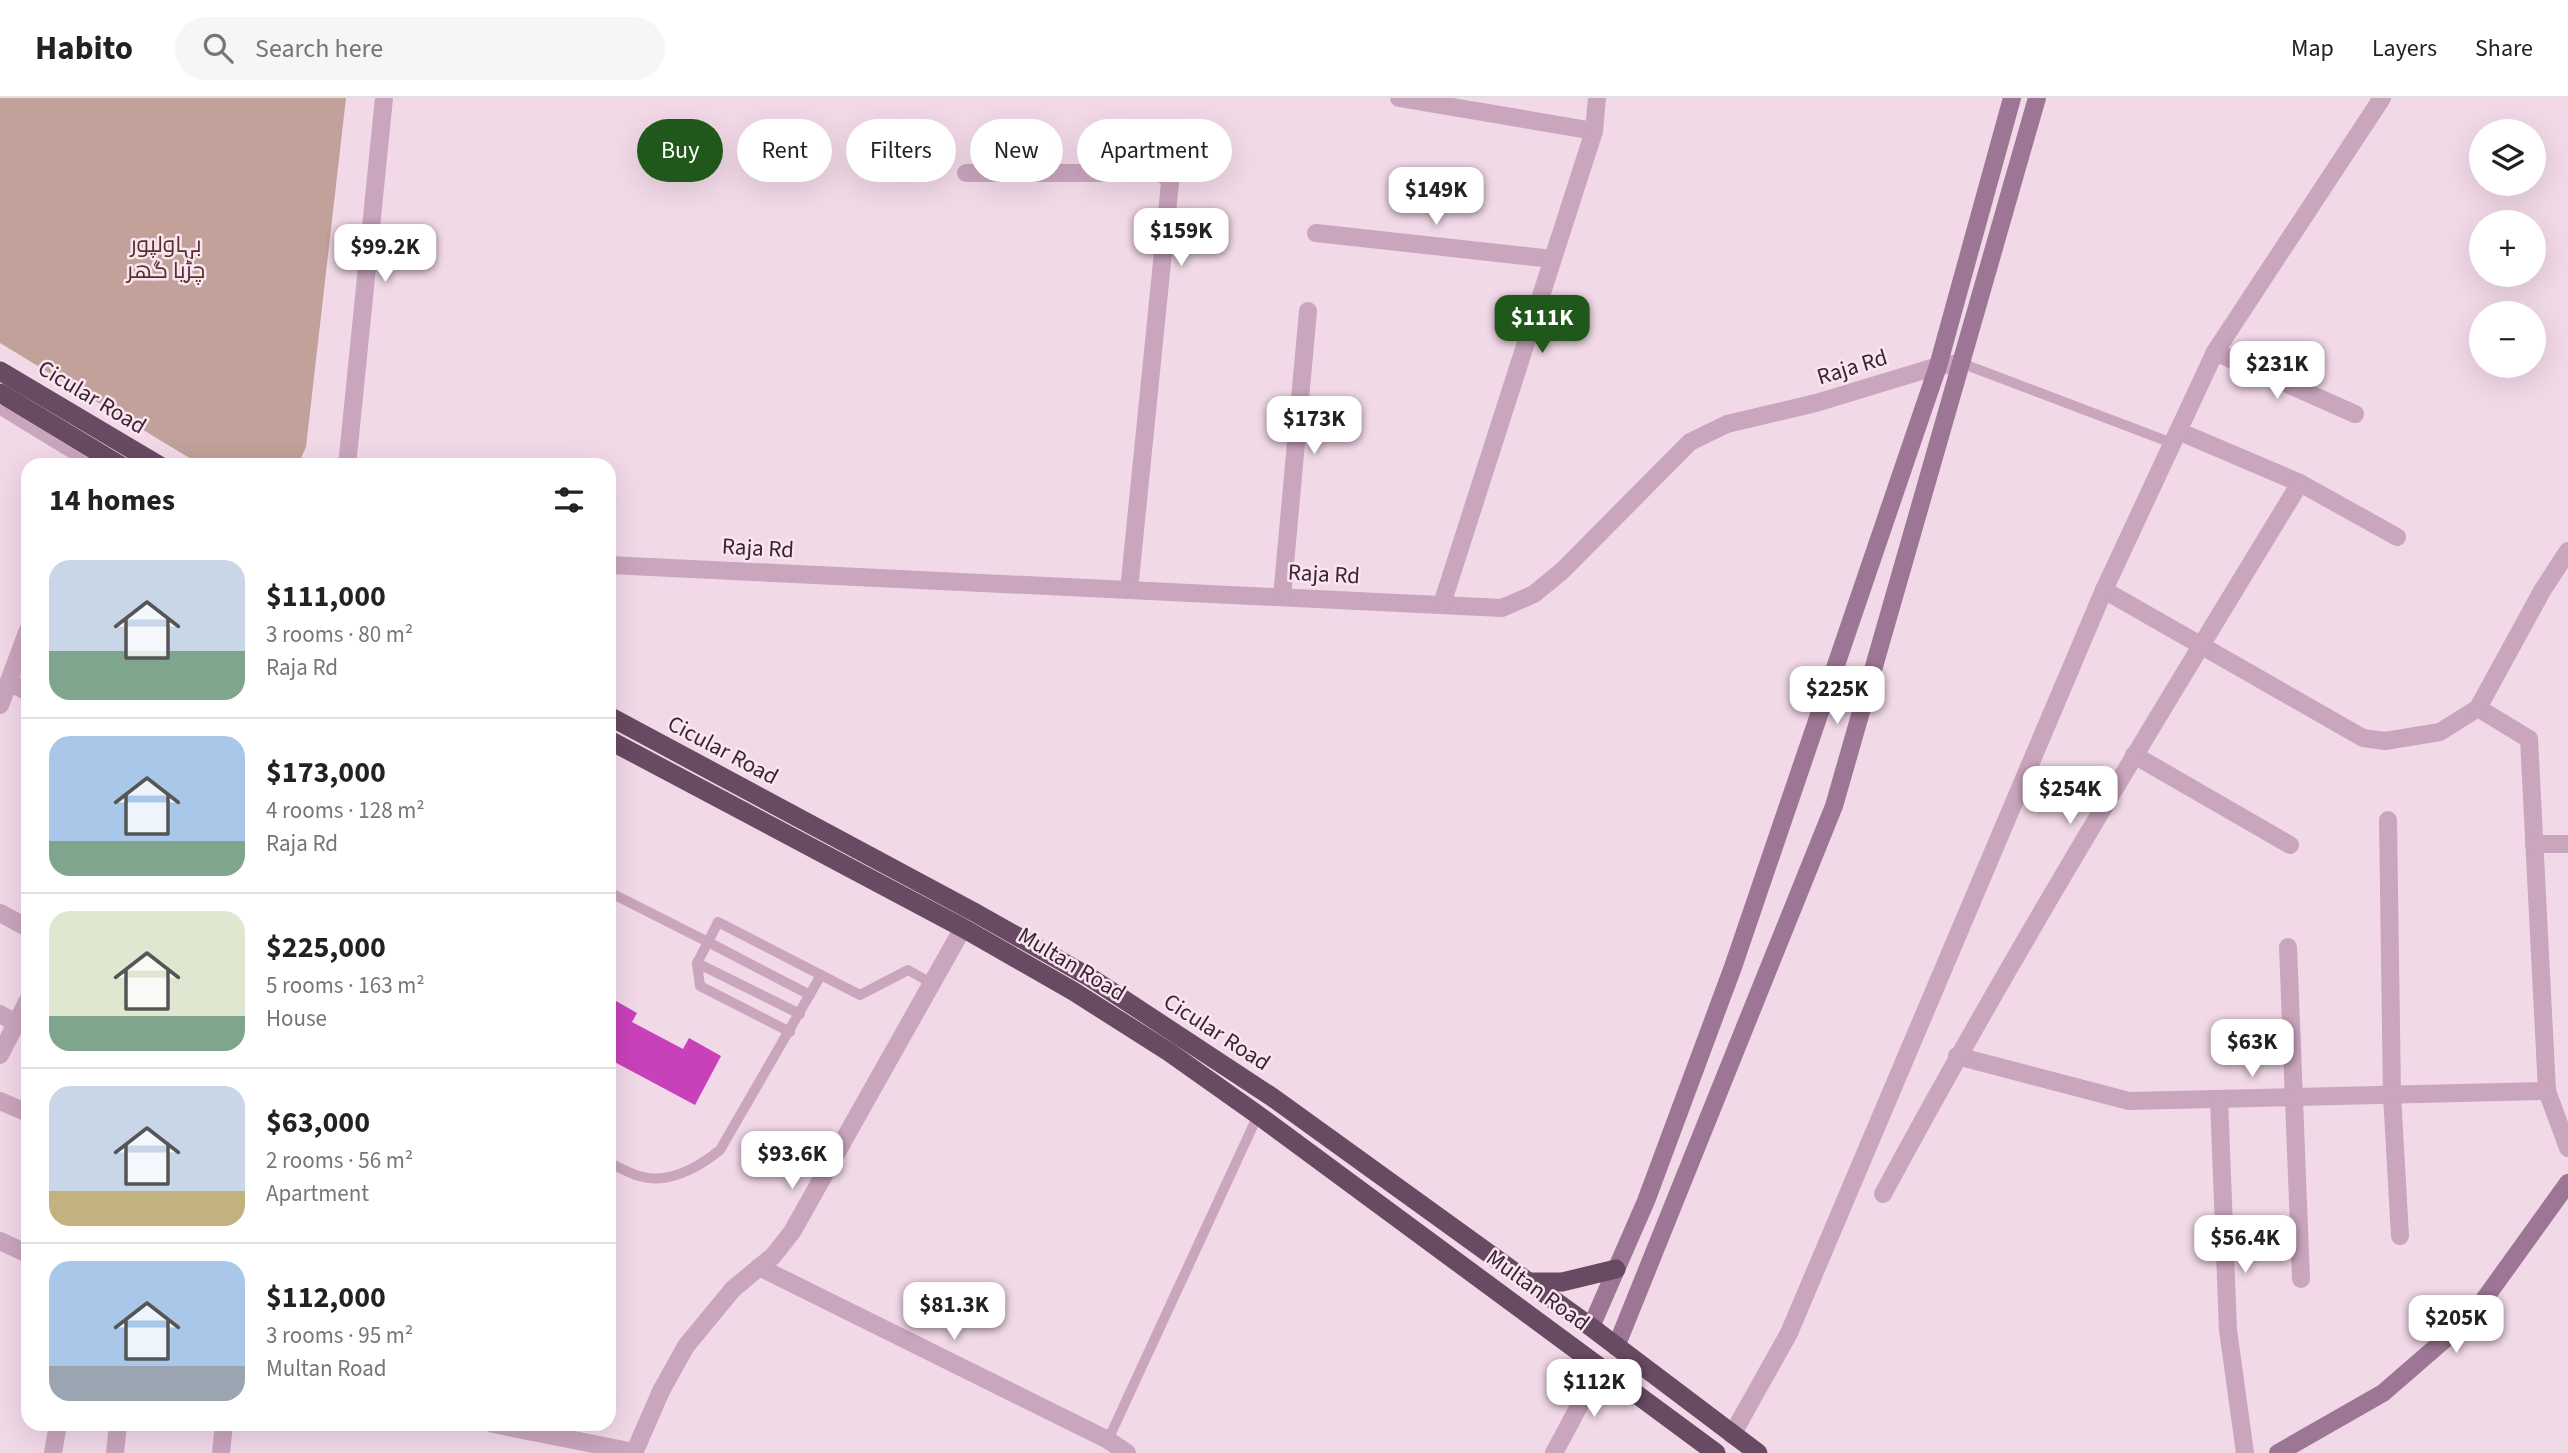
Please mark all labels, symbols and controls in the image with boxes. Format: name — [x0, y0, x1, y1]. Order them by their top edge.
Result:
search box — [175, 17, 665, 80]
text: Habito — [35, 25, 133, 72]
icon: search — [199, 29, 237, 67]
text: Search here — [255, 30, 383, 67]
text: Map — [2291, 31, 2334, 66]
text: Layers — [2372, 31, 2437, 66]
text: Share — [2475, 31, 2533, 66]
chip: Buy — [637, 119, 723, 182]
chip: Rent — [737, 119, 832, 182]
chip: Filters — [846, 119, 956, 182]
chip: New — [970, 119, 1063, 182]
chip: Apartment — [1077, 119, 1232, 182]
map controls — [2469, 119, 2546, 378]
button: layers — [2469, 119, 2546, 196]
pin: $149K — [1387, 167, 1485, 227]
text: $149K — [1405, 173, 1467, 206]
pin: $159K — [1132, 208, 1230, 268]
button: + — [2469, 210, 2546, 287]
text: $159K — [1150, 214, 1212, 247]
pin: $99.2K — [328, 225, 442, 284]
park label: بہاولپور چڑیا گھر — [125, 228, 205, 287]
text: $99.2K — [350, 230, 420, 263]
pin: $111K — [1493, 296, 1591, 355]
text: $111K — [1511, 301, 1573, 334]
button: − — [2469, 301, 2546, 378]
street label: Raja Rd — [1813, 341, 1891, 393]
pin: $231K — [2228, 342, 2326, 401]
text: $231K — [2246, 347, 2308, 380]
street label: Cicular Road — [32, 352, 152, 442]
pin: $173K — [1265, 396, 1363, 456]
text: $173K — [1283, 402, 1345, 435]
text: 14 homes — [49, 479, 175, 522]
icon: filters — [550, 481, 588, 519]
street label: Raja Rd — [721, 530, 795, 566]
street label: Raja Rd — [1287, 556, 1361, 592]
text: $111,000 — [266, 575, 386, 618]
icon: home — [105, 588, 189, 672]
text: 3 rooms · 80 m² — [266, 618, 413, 651]
text: Raja Rd — [266, 651, 338, 684]
pin: $225K — [1788, 666, 1886, 726]
text: $225K — [1806, 672, 1868, 705]
street label: Cicular Road — [662, 707, 784, 793]
text: $173,000 — [266, 751, 386, 794]
icon: home — [105, 764, 189, 848]
pin: $254K — [2021, 766, 2119, 826]
text: $254K — [2039, 772, 2101, 805]
text: 4 rooms · 128 m² — [266, 794, 425, 827]
text: Raja Rd — [266, 827, 338, 860]
street label: Multan Road — [1012, 919, 1132, 1009]
text: $225,000 — [266, 926, 386, 969]
icon: home — [105, 939, 189, 1023]
text: 5 rooms · 163 m² — [266, 969, 425, 1002]
street label: Cicular Road — [1157, 985, 1277, 1079]
text: House — [266, 1002, 327, 1035]
pin: $63K — [2211, 1020, 2293, 1079]
text: $63K — [2227, 1025, 2277, 1058]
text: $63,000 — [266, 1101, 370, 1144]
icon: home — [105, 1114, 189, 1198]
pin: $93.6K — [735, 1132, 849, 1191]
text: $93.6K — [757, 1137, 827, 1170]
text: 2 rooms · 56 m² — [266, 1144, 413, 1177]
text: Apartment — [266, 1177, 369, 1210]
pin: $56.4K — [2188, 1216, 2302, 1275]
text: $56.4K — [2210, 1221, 2280, 1254]
street label: Multan Road — [1480, 1241, 1596, 1339]
text: $112,000 — [266, 1276, 386, 1319]
pin: $81.3K — [897, 1282, 1011, 1342]
text: $81.3K — [919, 1288, 989, 1321]
icon: home — [105, 1289, 189, 1373]
pin: $205K — [2407, 1296, 2505, 1355]
text: $205K — [2425, 1301, 2487, 1334]
text: 3 rooms · 95 m² — [266, 1319, 413, 1352]
text: Multan Road — [266, 1352, 387, 1385]
pin: $112K — [1545, 1360, 1643, 1419]
text: $112K — [1563, 1365, 1625, 1398]

